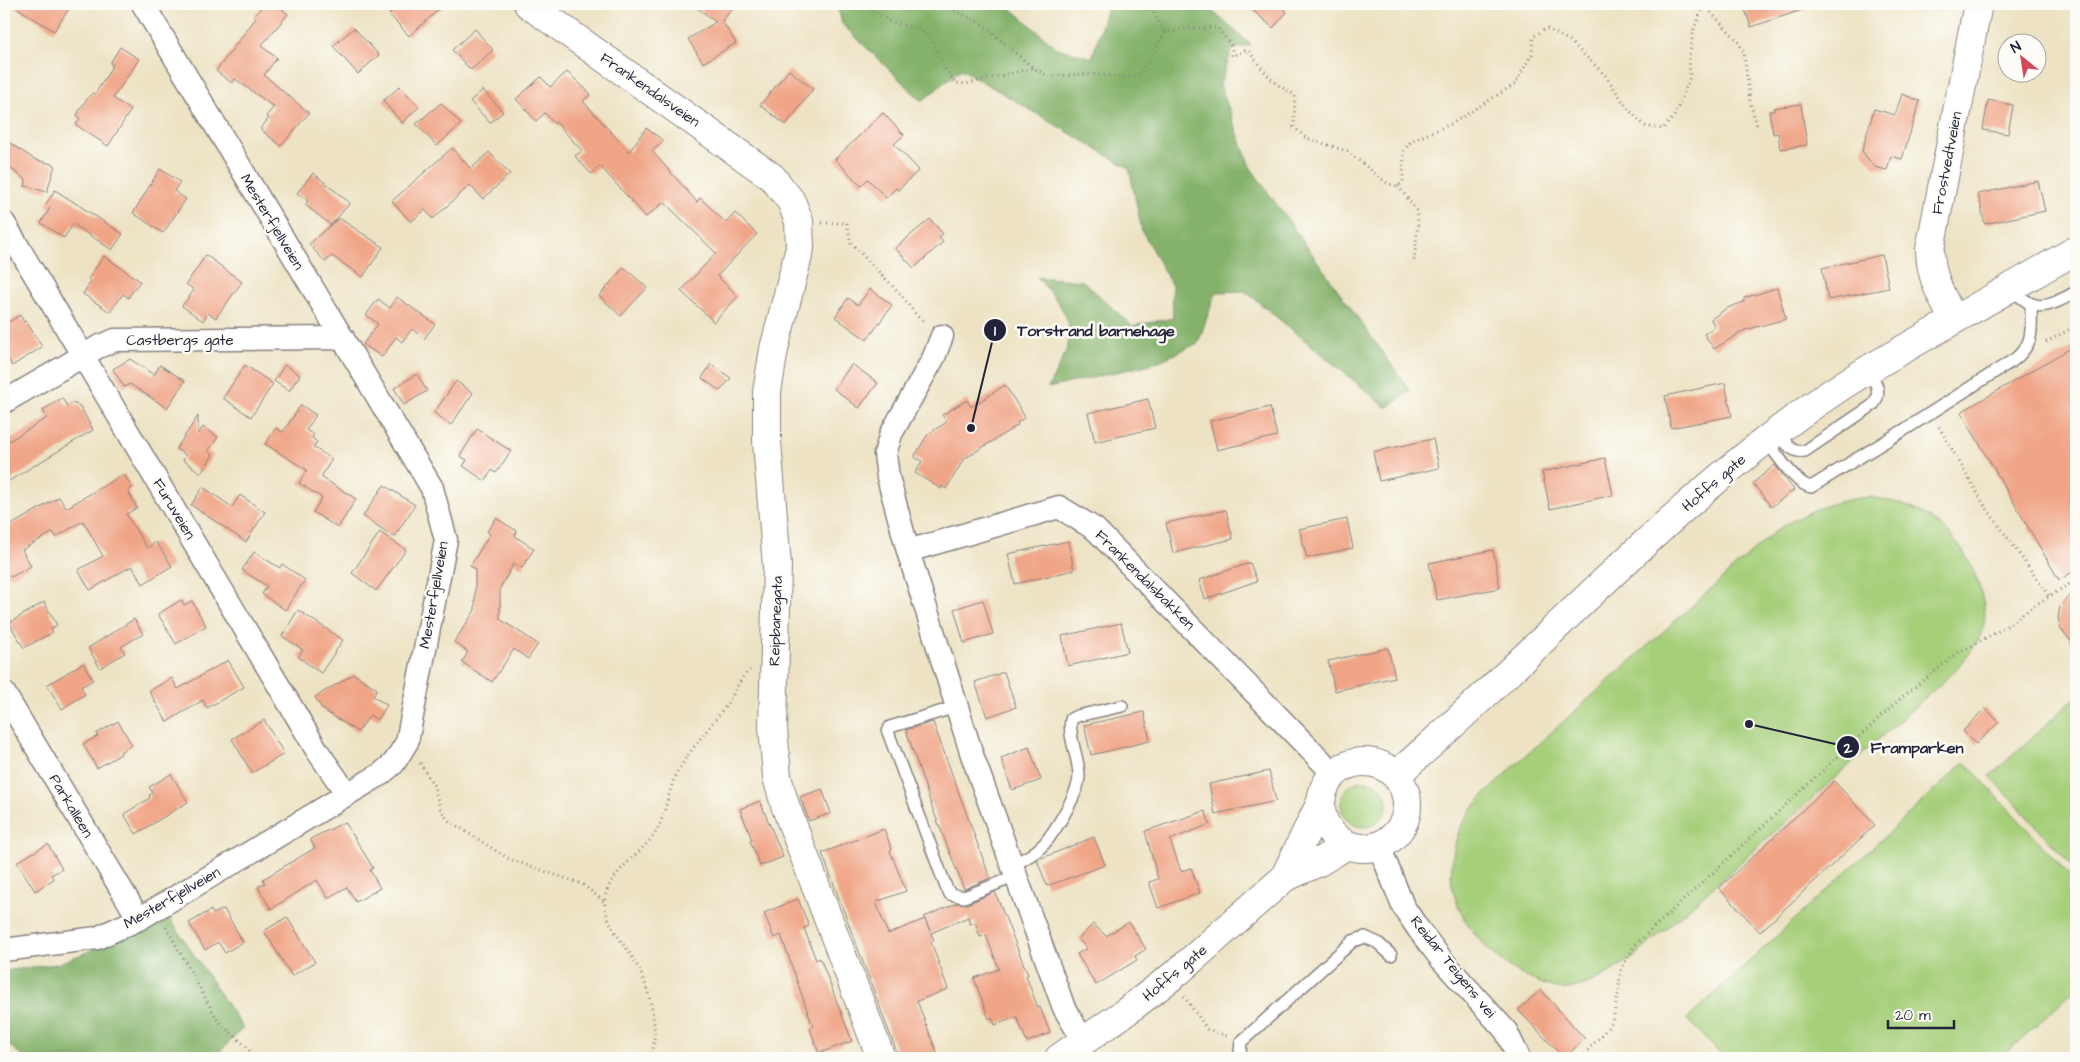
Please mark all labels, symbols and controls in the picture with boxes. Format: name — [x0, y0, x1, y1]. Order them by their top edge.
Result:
north arrow — [1998, 32, 2048, 82]
text: N — [2007, 37, 2025, 58]
street label: Frankendalsveien — [596, 48, 705, 133]
street label: Frostvedtveien — [1927, 109, 1967, 216]
street label: Mesterfjellveien — [235, 170, 309, 274]
callout: Torstrand barnehage — [982, 315, 1185, 346]
text: Torstrand barnehage — [1016, 320, 1175, 344]
text: 1 — [994, 321, 996, 342]
street label: Castbergs gate — [126, 330, 234, 352]
street label: Hoffs gate — [1678, 449, 1751, 517]
street label: Furuveien — [148, 475, 201, 544]
street label: Frankendalsbakken — [1090, 525, 1200, 635]
street label: Mesterfjellveien — [414, 539, 454, 650]
street label: Reipbanegata — [764, 575, 789, 666]
callout: Framparken — [1835, 732, 1973, 763]
text: Framparken — [1871, 737, 1963, 759]
text: 2 — [1843, 738, 1853, 759]
street label: Parkalleen — [44, 770, 98, 842]
street label: Mesterfjellveien — [120, 861, 225, 934]
street label: Reidar Teigens vei — [1405, 912, 1501, 1024]
street label: Hoffs gate — [1138, 940, 1212, 1007]
scale bar — [1888, 997, 1954, 1029]
text: 20 m — [1895, 1005, 1931, 1026]

